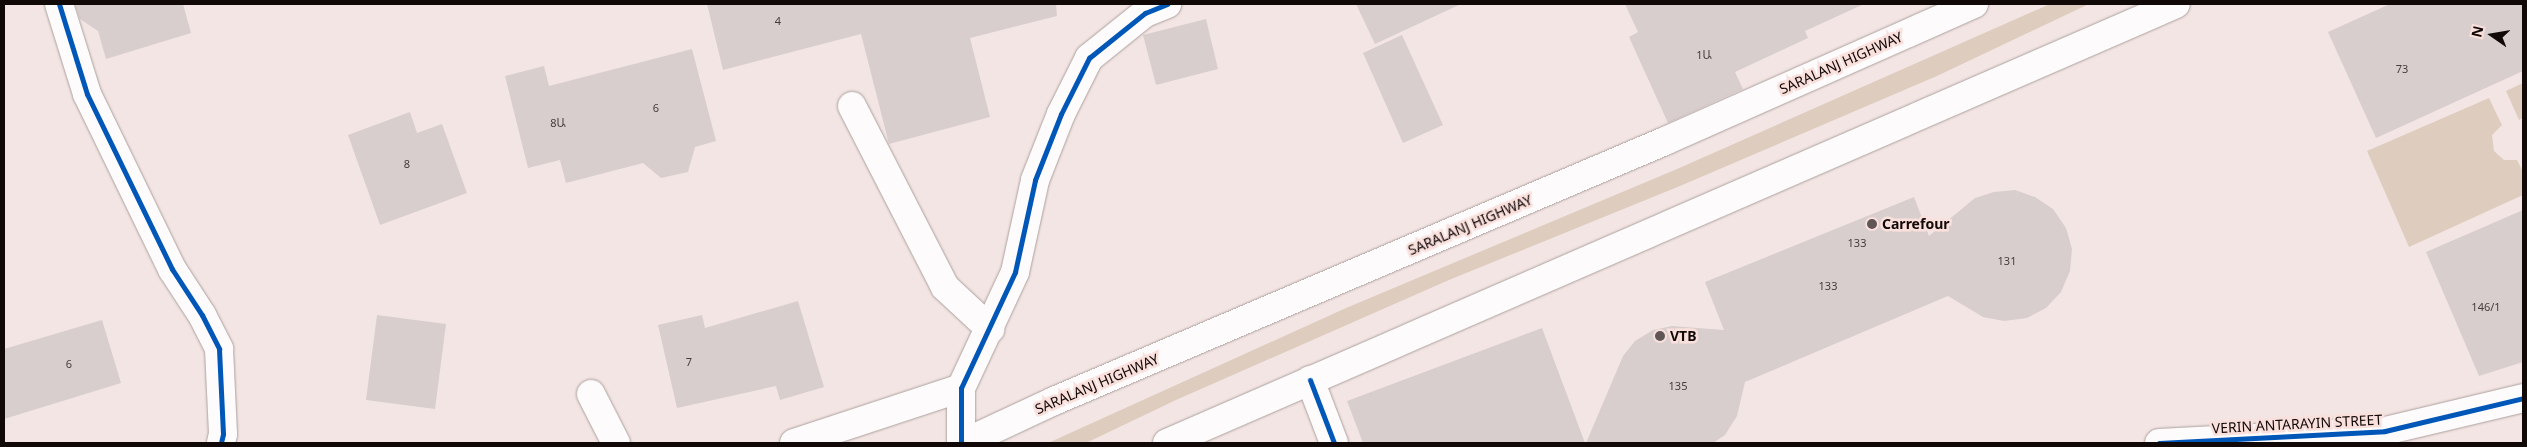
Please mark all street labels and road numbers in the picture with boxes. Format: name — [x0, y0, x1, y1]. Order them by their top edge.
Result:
street label: SARALANJ HIGHWAY — [1777, 28, 1905, 98]
street label: SARALANJ HIGHWAY — [1406, 191, 1534, 259]
street label: SARALANJ HIGHWAY — [1033, 350, 1161, 418]
street label: VERIN ANTARAYIN STREET — [2211, 411, 2383, 437]

